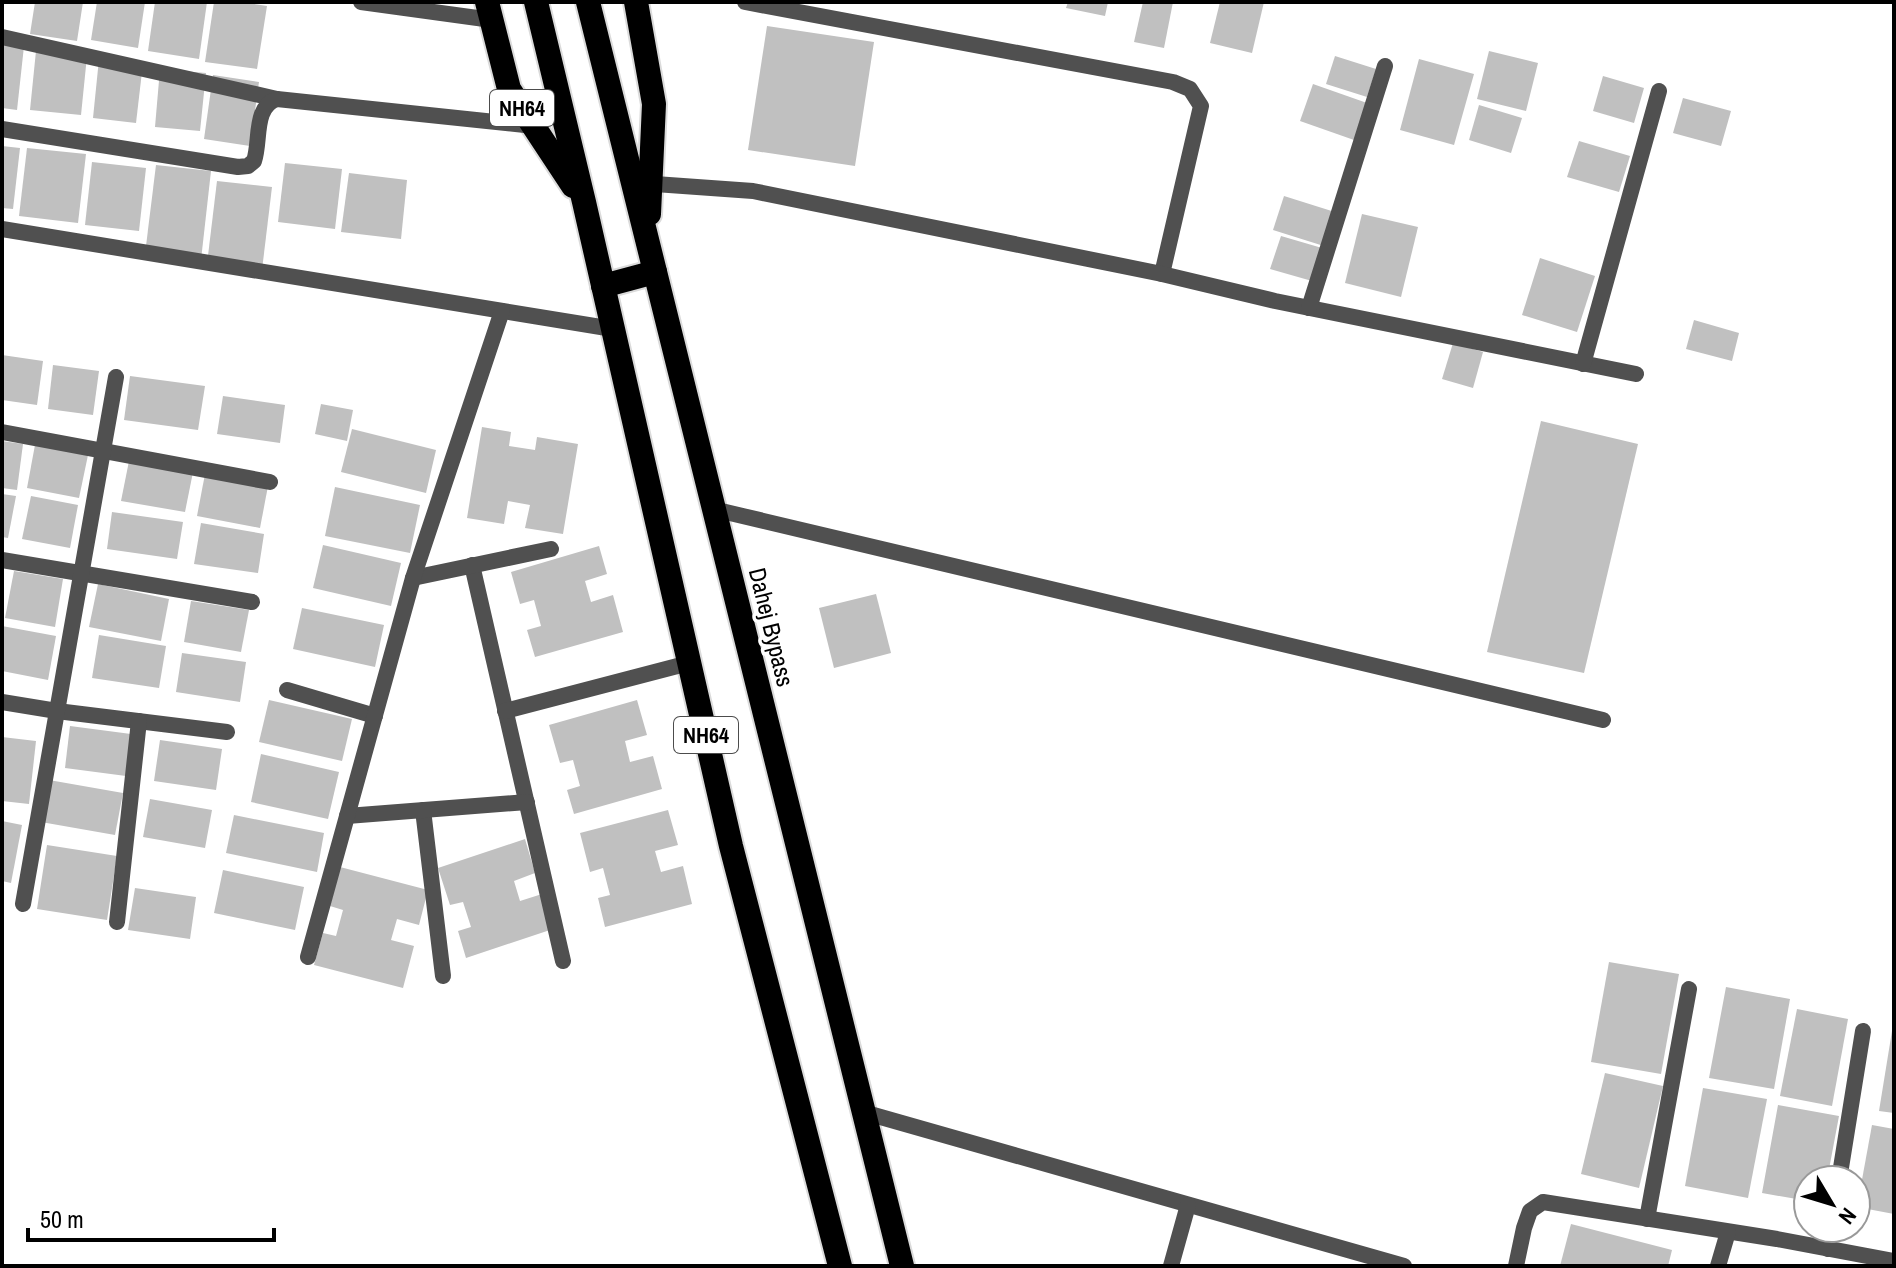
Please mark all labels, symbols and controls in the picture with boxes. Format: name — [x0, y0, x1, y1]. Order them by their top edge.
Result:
road number: NH64 — [490, 90, 554, 126]
street label: Dahej Bypass — [742, 564, 802, 690]
road number: NH64 — [674, 717, 738, 753]
north arrow — [1792, 1164, 1872, 1244]
scale bar — [28, 1192, 274, 1242]
text: N — [1832, 1202, 1864, 1231]
text: 50 m — [40, 1203, 84, 1235]

